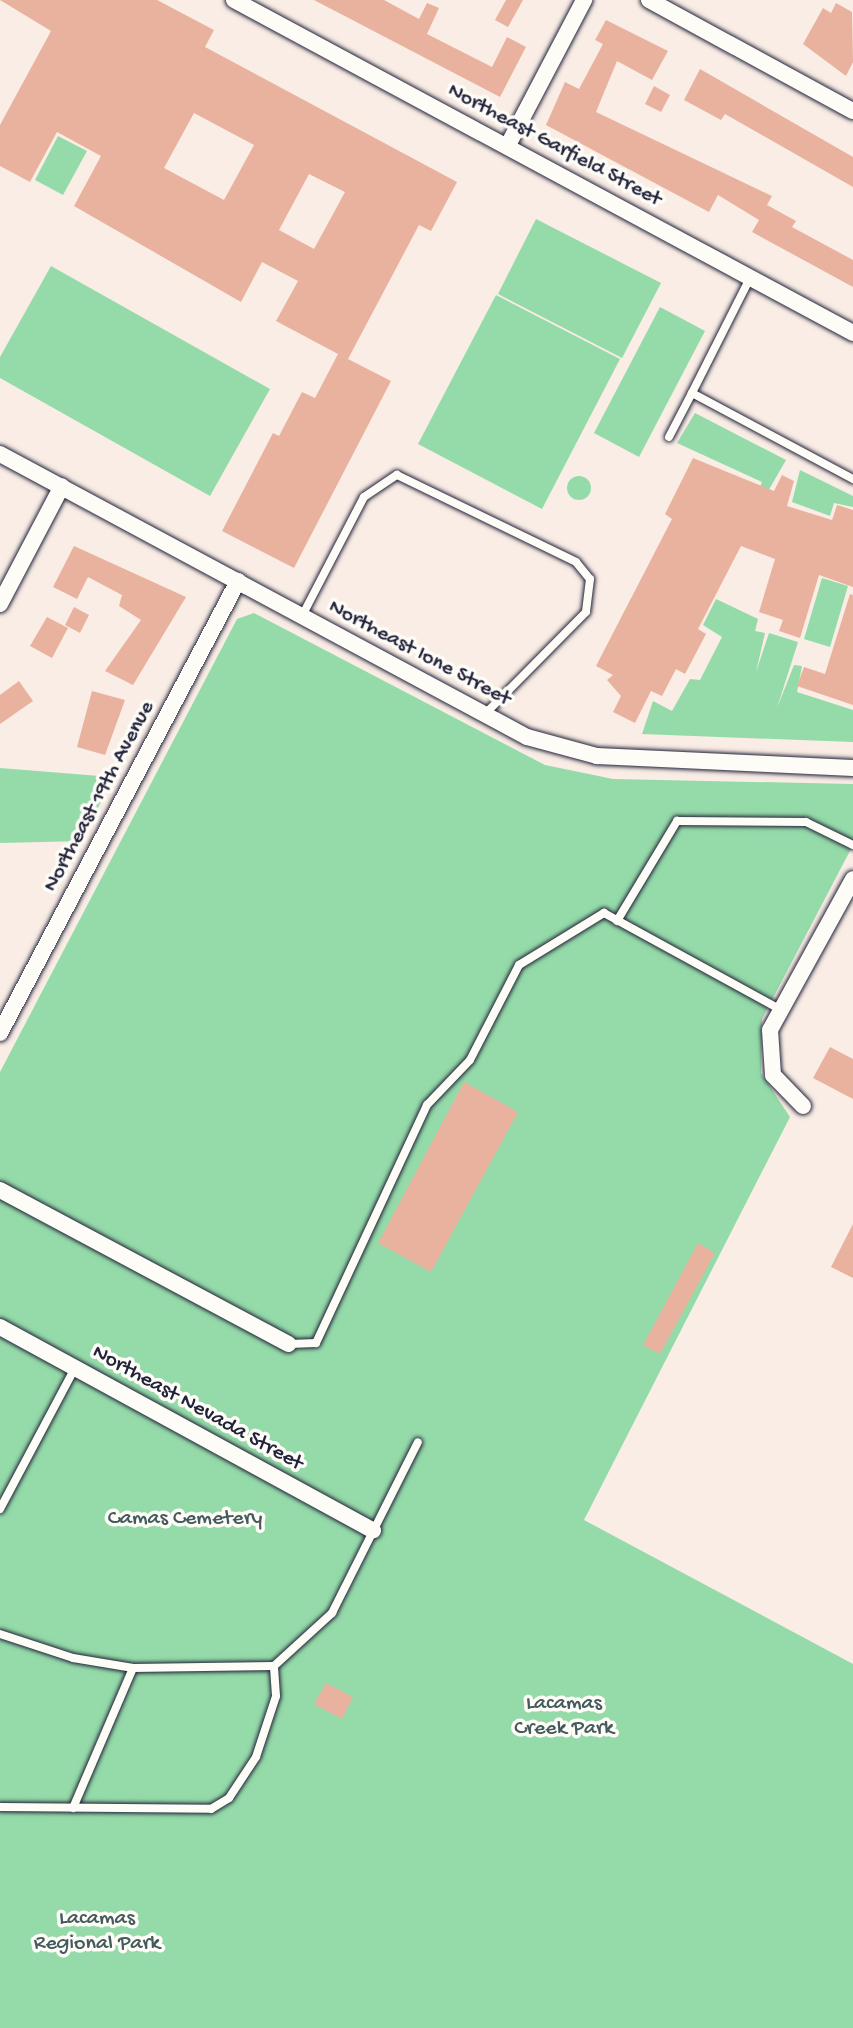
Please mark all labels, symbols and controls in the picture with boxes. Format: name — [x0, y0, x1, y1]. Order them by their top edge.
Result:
street label: Northeast Garfield Street — [442, 78, 666, 214]
street label: Northeast Ione Street — [323, 595, 515, 713]
street label: Northeast 19th Avenue — [39, 697, 161, 897]
street label: Northeast Nevada Street — [87, 1340, 307, 1478]
park label: Camas Cemetery — [108, 1507, 262, 1533]
park label: Lacamas Creek Park — [514, 1691, 614, 1742]
park label: Lacamas Regional Park — [34, 1906, 160, 1958]

